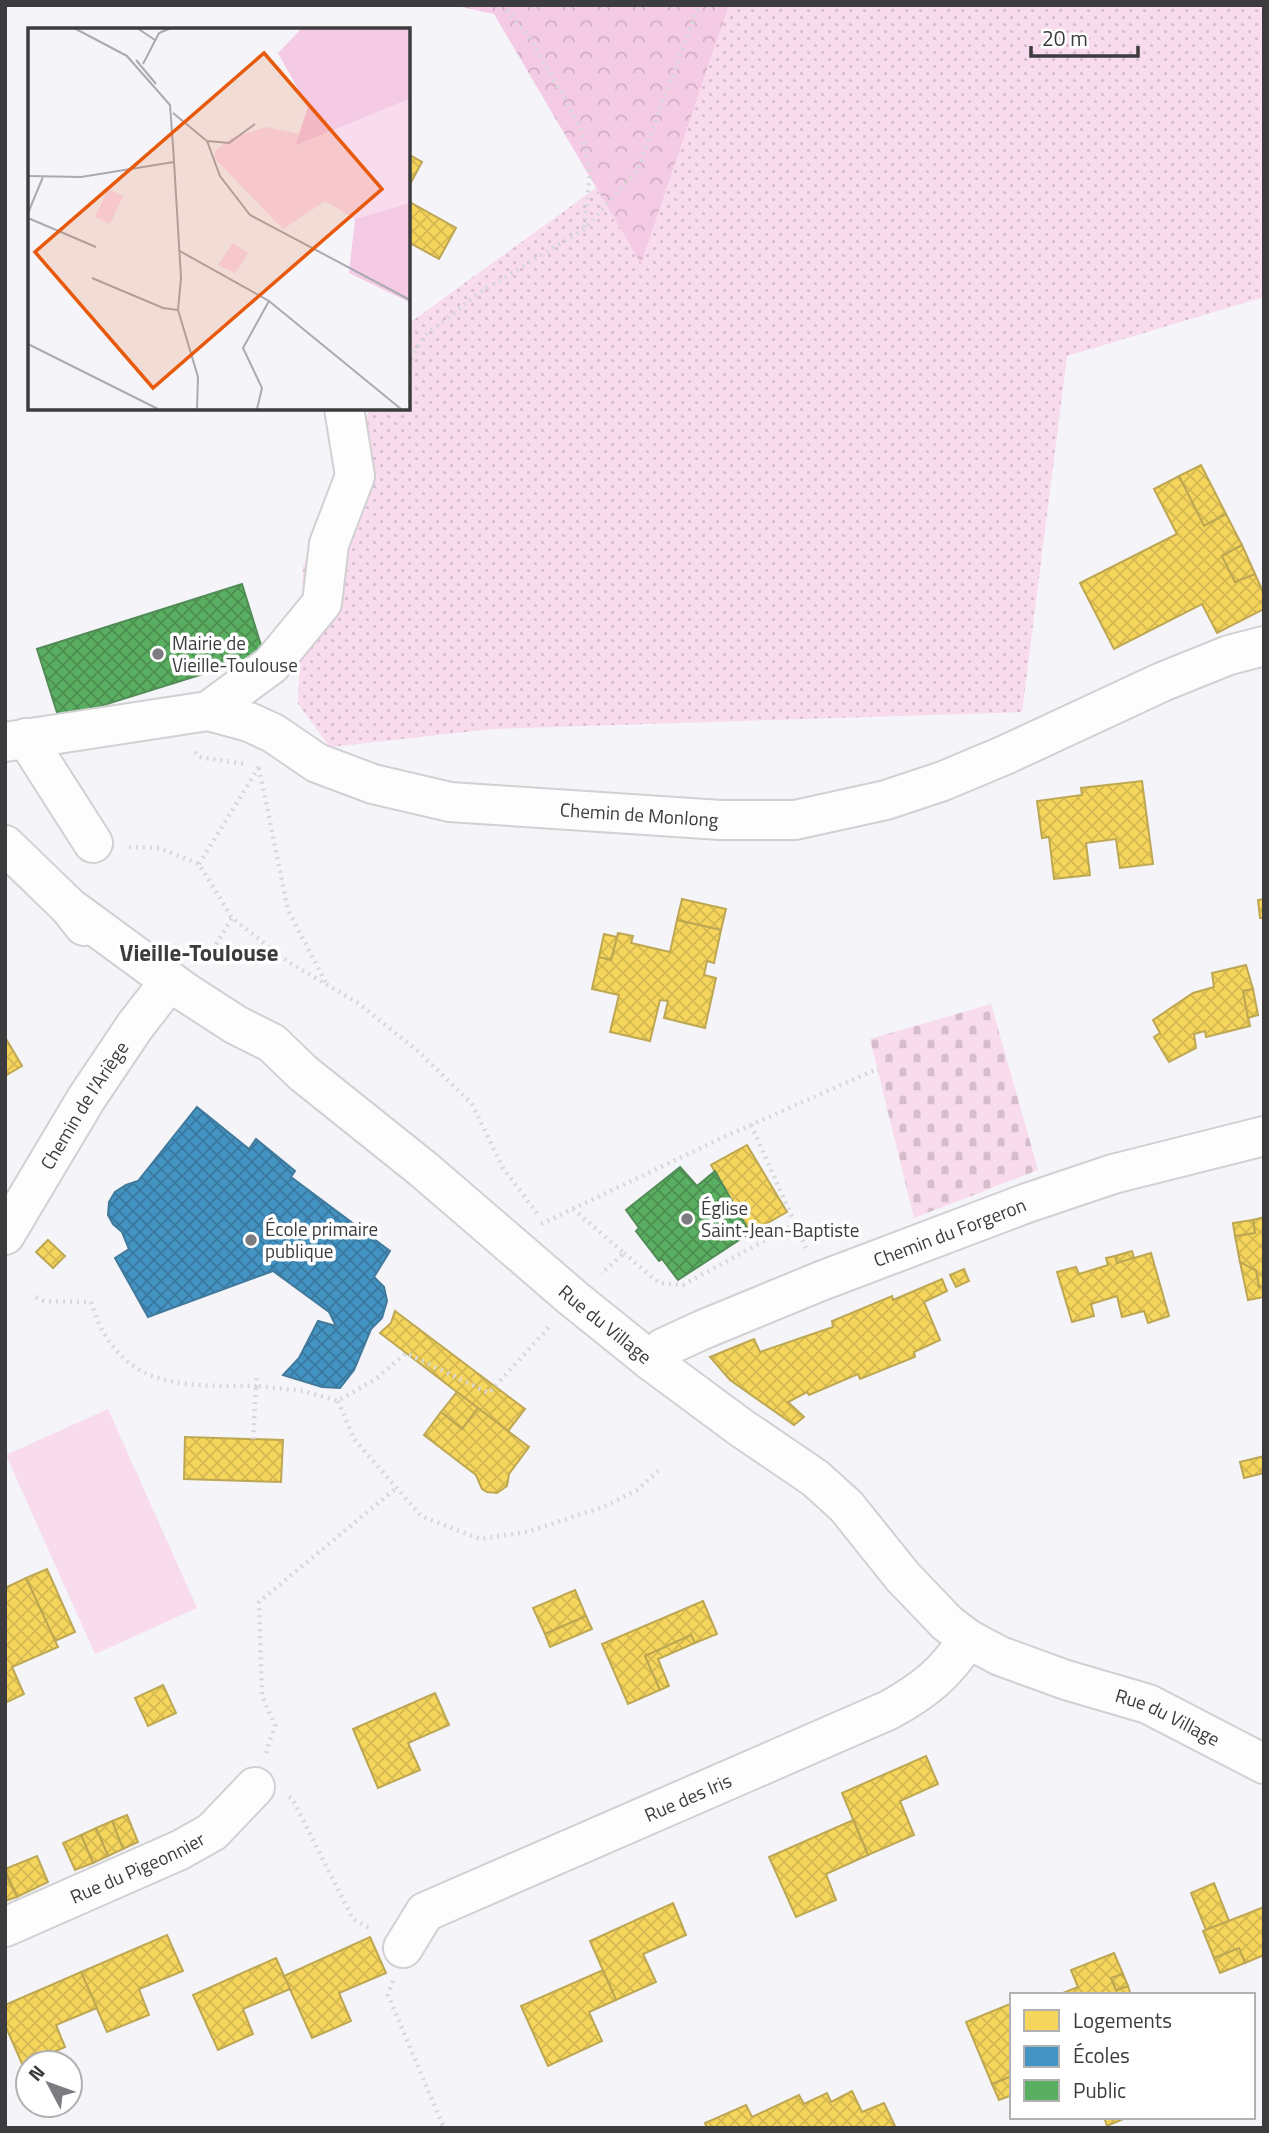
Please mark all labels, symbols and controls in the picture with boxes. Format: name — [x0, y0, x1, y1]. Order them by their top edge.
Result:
scale bar — [1031, 14, 1138, 58]
text: 20 m — [1042, 22, 1088, 54]
inset map — [28, 28, 410, 410]
place label: Mairie de Vieille-Toulouse — [172, 628, 298, 679]
marker: Mairie de Vieille-Toulouse — [150, 646, 166, 662]
street label: Chemin de Monlong — [559, 794, 720, 834]
district label: Vieille-Toulouse — [120, 935, 278, 970]
street label: Chemin de l'Ariège — [32, 1035, 135, 1175]
street label: Chemin du Forgeron — [869, 1190, 1030, 1274]
place label: Église Saint-Jean-Baptiste — [701, 1193, 859, 1244]
marker: Église Saint-Jean-Baptiste — [679, 1211, 695, 1227]
place label: École primaire publique — [265, 1214, 378, 1265]
marker: École primaire publique — [243, 1232, 259, 1248]
street label: Rue du Village — [553, 1277, 659, 1370]
street label: Rue du Village — [1112, 1680, 1225, 1753]
street label: Rue des Iris — [640, 1765, 736, 1829]
street label: Rue du Pigeonnier — [65, 1824, 210, 1911]
legend — [1010, 1993, 1255, 2119]
text: Logements — [1073, 2004, 1172, 2036]
text: Écoles — [1073, 2039, 1130, 2071]
north arrow — [14, 2049, 84, 2119]
text: N — [21, 2058, 51, 2087]
text: Public — [1073, 2074, 1126, 2106]

